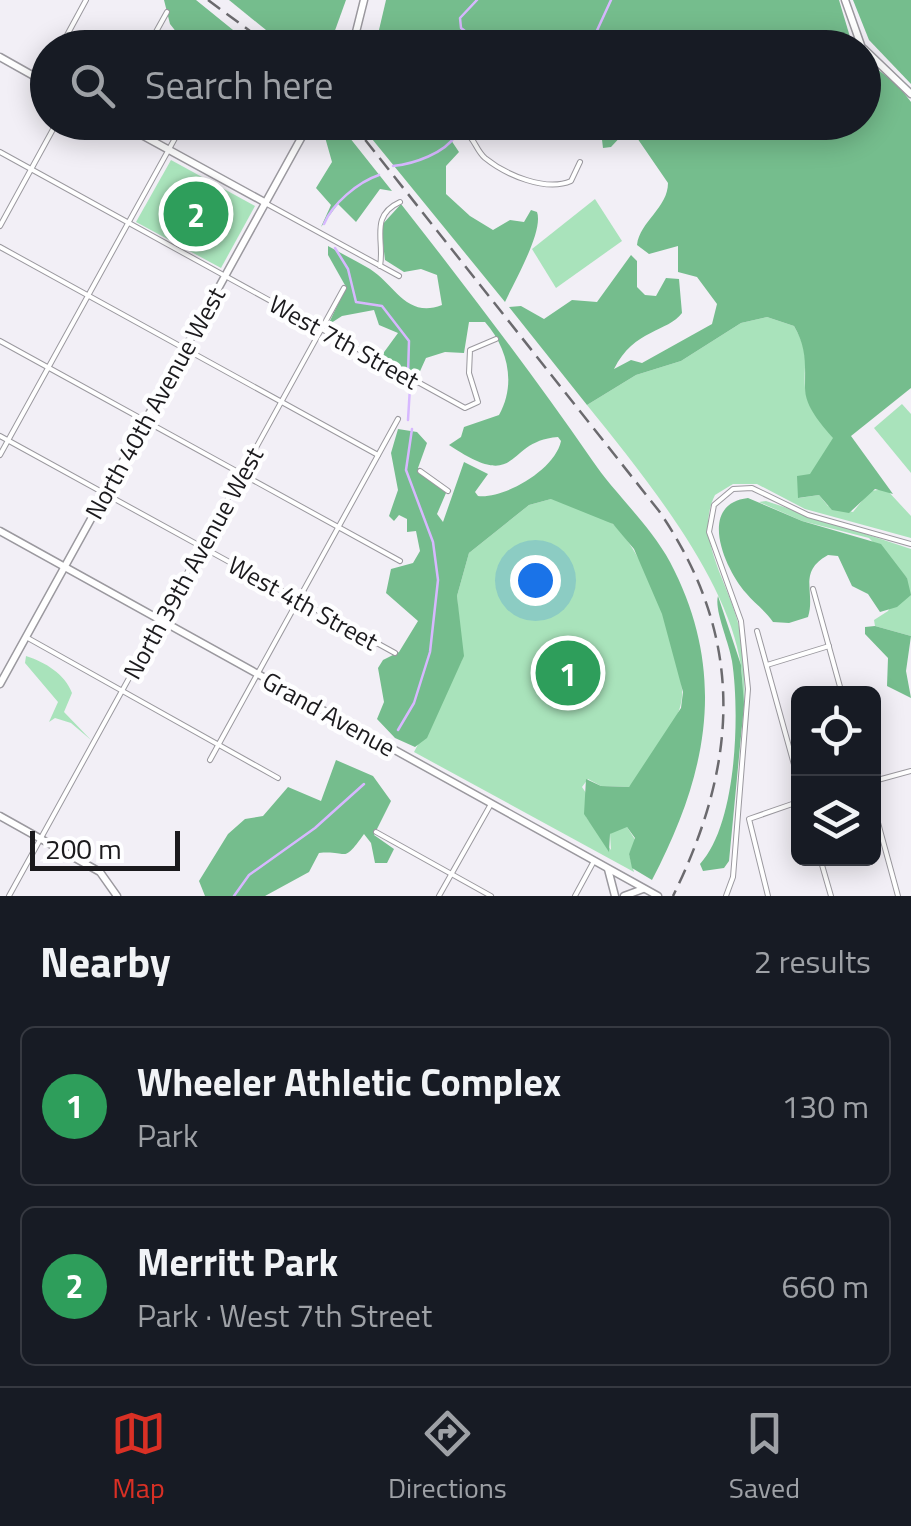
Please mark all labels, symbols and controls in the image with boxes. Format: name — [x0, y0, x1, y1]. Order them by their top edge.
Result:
search box — [30, 30, 881, 140]
text: Search here — [145, 56, 333, 114]
icon: search — [65, 58, 120, 113]
pin: 2 — [164, 176, 228, 252]
street label: North 40th Avenue West — [75, 280, 235, 526]
street label: West 7th Street — [262, 285, 426, 399]
street label: North 39th Avenue West — [113, 440, 273, 686]
street label: West 4th Street — [221, 546, 385, 660]
your location — [510, 555, 561, 606]
pin: 1 — [536, 636, 600, 710]
street label: Grand Avenue — [256, 662, 402, 766]
map controls — [791, 686, 881, 866]
button: locate — [791, 686, 881, 776]
button: layers — [791, 776, 881, 866]
scale bar — [30, 826, 180, 870]
text: 200 m — [45, 827, 122, 870]
text: Nearby — [40, 929, 171, 993]
text: 2 results — [754, 937, 871, 985]
text: Wheeler Athletic Complex — [137, 1053, 561, 1111]
text: 1 — [66, 1082, 83, 1130]
text: 130 m — [781, 1082, 869, 1130]
text: Park — [137, 1111, 198, 1159]
text: Merritt Park — [137, 1233, 338, 1291]
text: 2 — [66, 1262, 83, 1310]
text: 660 m — [781, 1262, 869, 1310]
text: Park · West 7th Street — [137, 1291, 432, 1339]
tab: Map — [111, 1406, 166, 1509]
tab: Directions — [388, 1406, 507, 1509]
tab: Saved — [729, 1406, 800, 1509]

